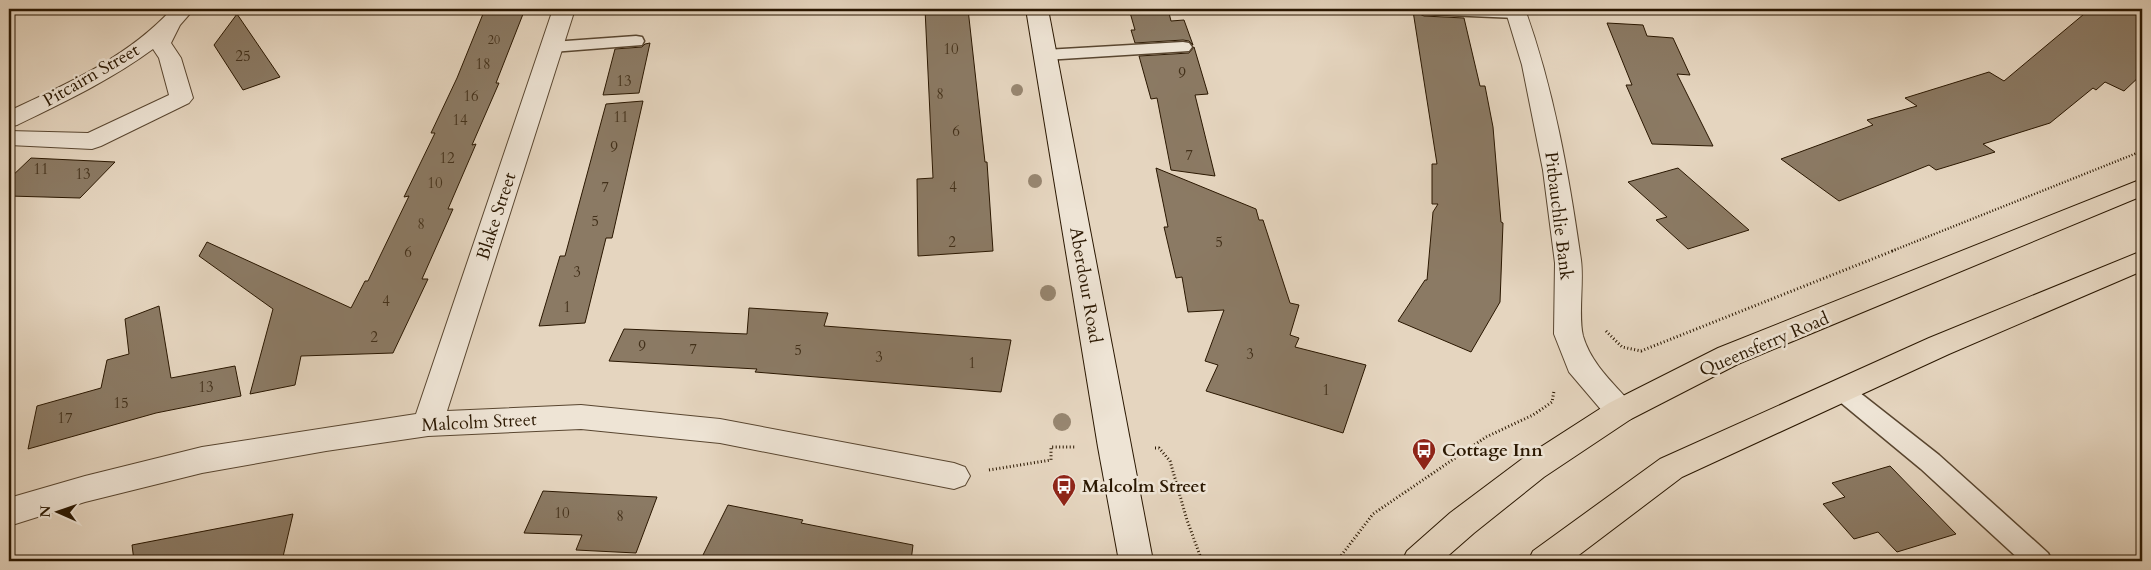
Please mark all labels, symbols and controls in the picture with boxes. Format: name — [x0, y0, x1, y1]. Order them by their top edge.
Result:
house number: 20 — [488, 32, 500, 48]
street label: Pitcairn Street — [38, 38, 144, 113]
house number: 10 — [943, 39, 959, 59]
house number: 25 — [235, 46, 251, 66]
house number: 18 — [475, 54, 491, 74]
house number: 9 — [1178, 63, 1186, 83]
house number: 13 — [616, 71, 632, 91]
house number: 8 — [936, 84, 944, 104]
house number: 16 — [463, 86, 479, 106]
house number: 11 — [613, 107, 629, 127]
house number: 14 — [452, 110, 468, 130]
house number: 6 — [952, 121, 960, 141]
house number: 9 — [610, 137, 618, 157]
house number: 7 — [1185, 145, 1193, 165]
house number: 12 — [439, 148, 455, 168]
street label: Pitbauchlie Bank — [1538, 150, 1579, 282]
house number: 11 — [33, 159, 49, 179]
house number: 13 — [75, 164, 91, 184]
street label: Blake Street — [471, 169, 522, 263]
house number: 10 — [427, 173, 443, 193]
house number: 7 — [601, 177, 609, 197]
house number: 4 — [949, 177, 957, 197]
house number: 5 — [591, 211, 599, 231]
house number: 8 — [417, 214, 425, 234]
street label: Aberdour Road — [1063, 225, 1108, 345]
house number: 2 — [948, 232, 956, 252]
house number: 5 — [1215, 232, 1223, 252]
house number: 6 — [404, 242, 412, 262]
house number: 3 — [573, 262, 581, 282]
house number: 4 — [382, 291, 390, 311]
house number: 1 — [563, 297, 571, 317]
street label: Queensferry Road — [1695, 306, 1833, 383]
house number: 2 — [370, 327, 378, 347]
house number: 9 — [638, 336, 646, 356]
house number: 7 — [689, 339, 697, 359]
house number: 5 — [794, 340, 802, 360]
house number: 3 — [1246, 344, 1254, 364]
house number: 3 — [875, 347, 883, 367]
house number: 1 — [968, 353, 976, 373]
house number: 13 — [198, 377, 214, 397]
house number: 1 — [1322, 380, 1330, 400]
house number: 15 — [113, 393, 129, 413]
street label: Malcolm Street — [421, 407, 538, 438]
house number: 17 — [57, 408, 73, 428]
bus stop icon: Cottage Inn — [1411, 437, 1437, 471]
place label: Cottage Inn — [1442, 438, 1543, 463]
bus stop icon: Malcolm Street — [1051, 473, 1077, 507]
place label: Malcolm Street — [1082, 474, 1206, 499]
north arrow — [32, 488, 82, 538]
house number: 10 — [554, 503, 570, 523]
text: N — [36, 505, 55, 518]
house number: 8 — [616, 506, 624, 526]

